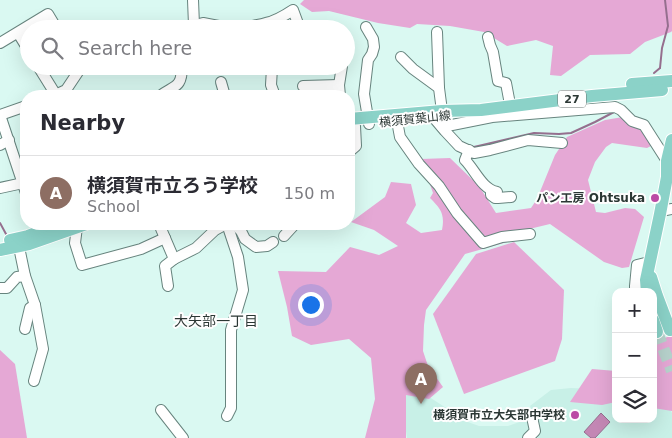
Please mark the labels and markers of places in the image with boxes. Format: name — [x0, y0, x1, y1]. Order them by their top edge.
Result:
place label: パン工房 Ohtsuka — [536, 191, 645, 205]
marker: パン工房 Ohtsuka — [649, 192, 661, 204]
pin: A — [405, 363, 437, 404]
place label: 横須賀市立大矢部中学校 — [433, 408, 565, 422]
marker: 横須賀市立大矢部中学校 — [569, 409, 581, 421]

